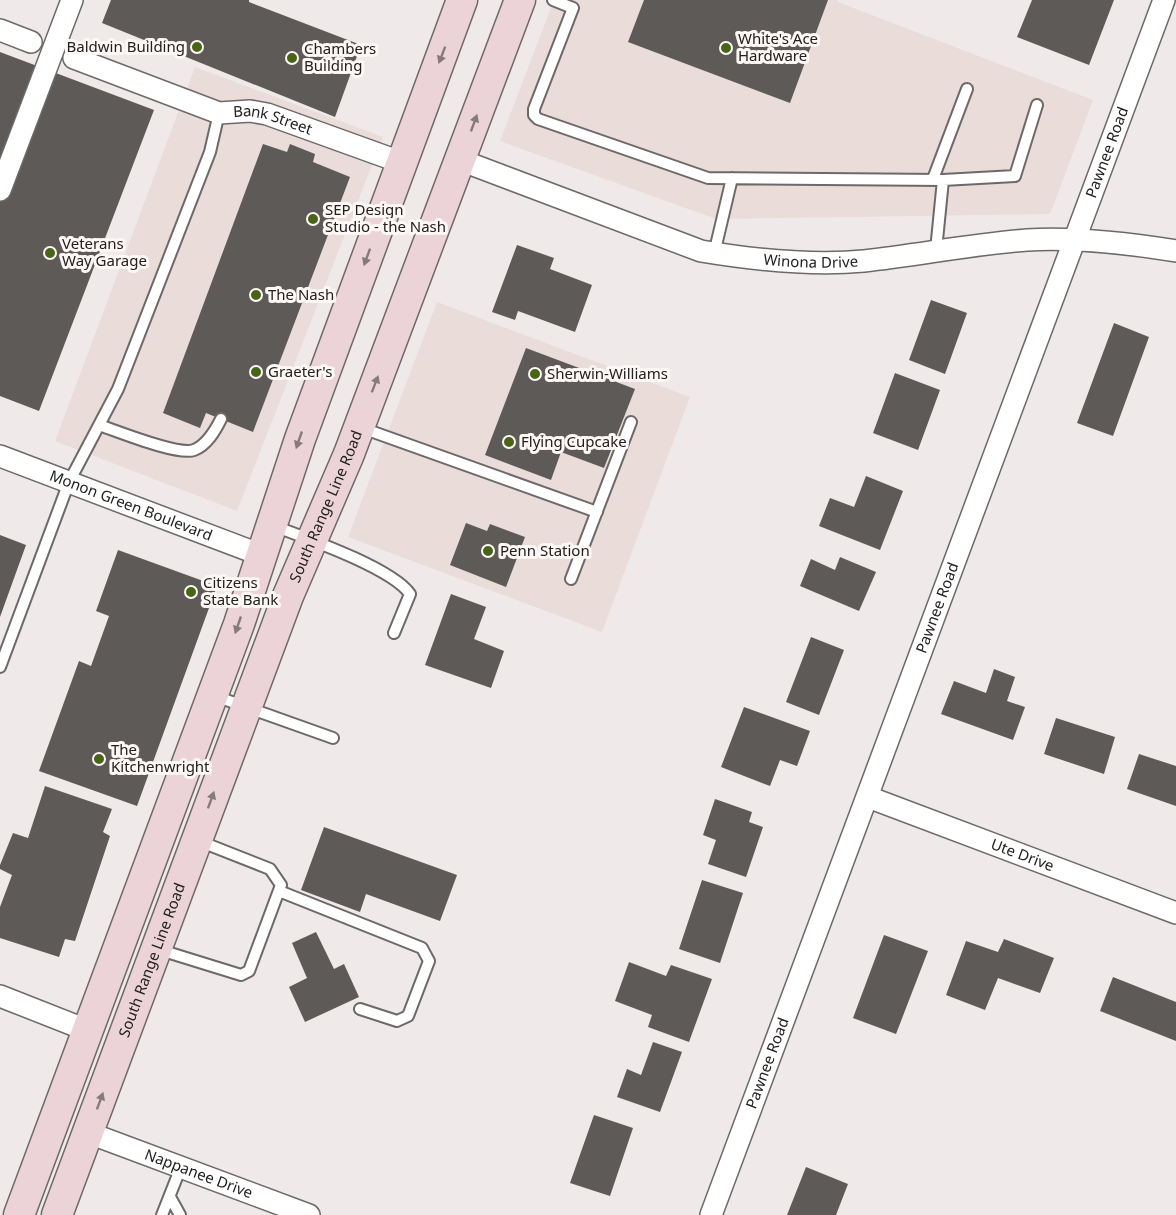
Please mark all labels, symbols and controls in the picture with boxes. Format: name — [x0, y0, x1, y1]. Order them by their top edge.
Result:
place label: White's Ace Hardware — [738, 28, 818, 65]
place label: Baldwin Building — [67, 36, 185, 56]
place label: Chambers Building — [304, 38, 376, 75]
marker: Baldwin Building — [190, 40, 204, 54]
marker: White's Ace Hardware — [719, 41, 733, 55]
one-way arrow — [437, 46, 446, 64]
marker: Chambers Building — [285, 51, 299, 65]
street label: Bank Street — [233, 100, 316, 139]
street label: Pawnee Road — [1080, 104, 1132, 200]
one-way arrow — [469, 114, 479, 132]
place label: SEP Design Studio - the Nash — [325, 199, 446, 236]
marker: SEP Design Studio - the Nash — [306, 212, 320, 226]
place label: Veterans Way Garage — [62, 233, 147, 270]
marker: Veterans Way Garage — [43, 246, 57, 260]
one-way arrow — [362, 249, 372, 267]
street label: Winona Drive — [763, 249, 859, 272]
place label: The Nash — [268, 284, 334, 304]
marker: The Nash — [249, 288, 263, 302]
place label: Graeter's — [268, 361, 332, 381]
place label: Sherwin-Williams — [547, 363, 668, 383]
marker: Graeter's — [249, 365, 263, 379]
marker: Sherwin-Williams — [528, 367, 542, 381]
one-way arrow — [370, 375, 380, 393]
street label: South Range Line Road — [284, 427, 366, 585]
one-way arrow — [294, 431, 304, 449]
place label: Flying Cupcake — [521, 431, 627, 451]
marker: Flying Cupcake — [502, 435, 516, 449]
street label: Monon Green Boulevard — [47, 465, 215, 545]
place label: Penn Station — [500, 540, 590, 560]
marker: Penn Station — [481, 544, 495, 558]
street label: Pawnee Road — [910, 559, 962, 656]
place label: Citizens State Bank — [203, 572, 278, 609]
marker: Citizens State Bank — [184, 585, 198, 599]
one-way arrow — [232, 616, 242, 634]
place label: The Kitchenwright — [111, 739, 210, 776]
marker: The Kitchenwright — [92, 752, 106, 766]
one-way arrow — [207, 791, 216, 809]
street label: Ute Drive — [988, 833, 1057, 875]
street label: South Range Line Road — [113, 880, 189, 1040]
street label: Pawnee Road — [741, 1015, 793, 1111]
one-way arrow — [95, 1092, 105, 1110]
street label: Nappanee Drive — [142, 1144, 256, 1202]

